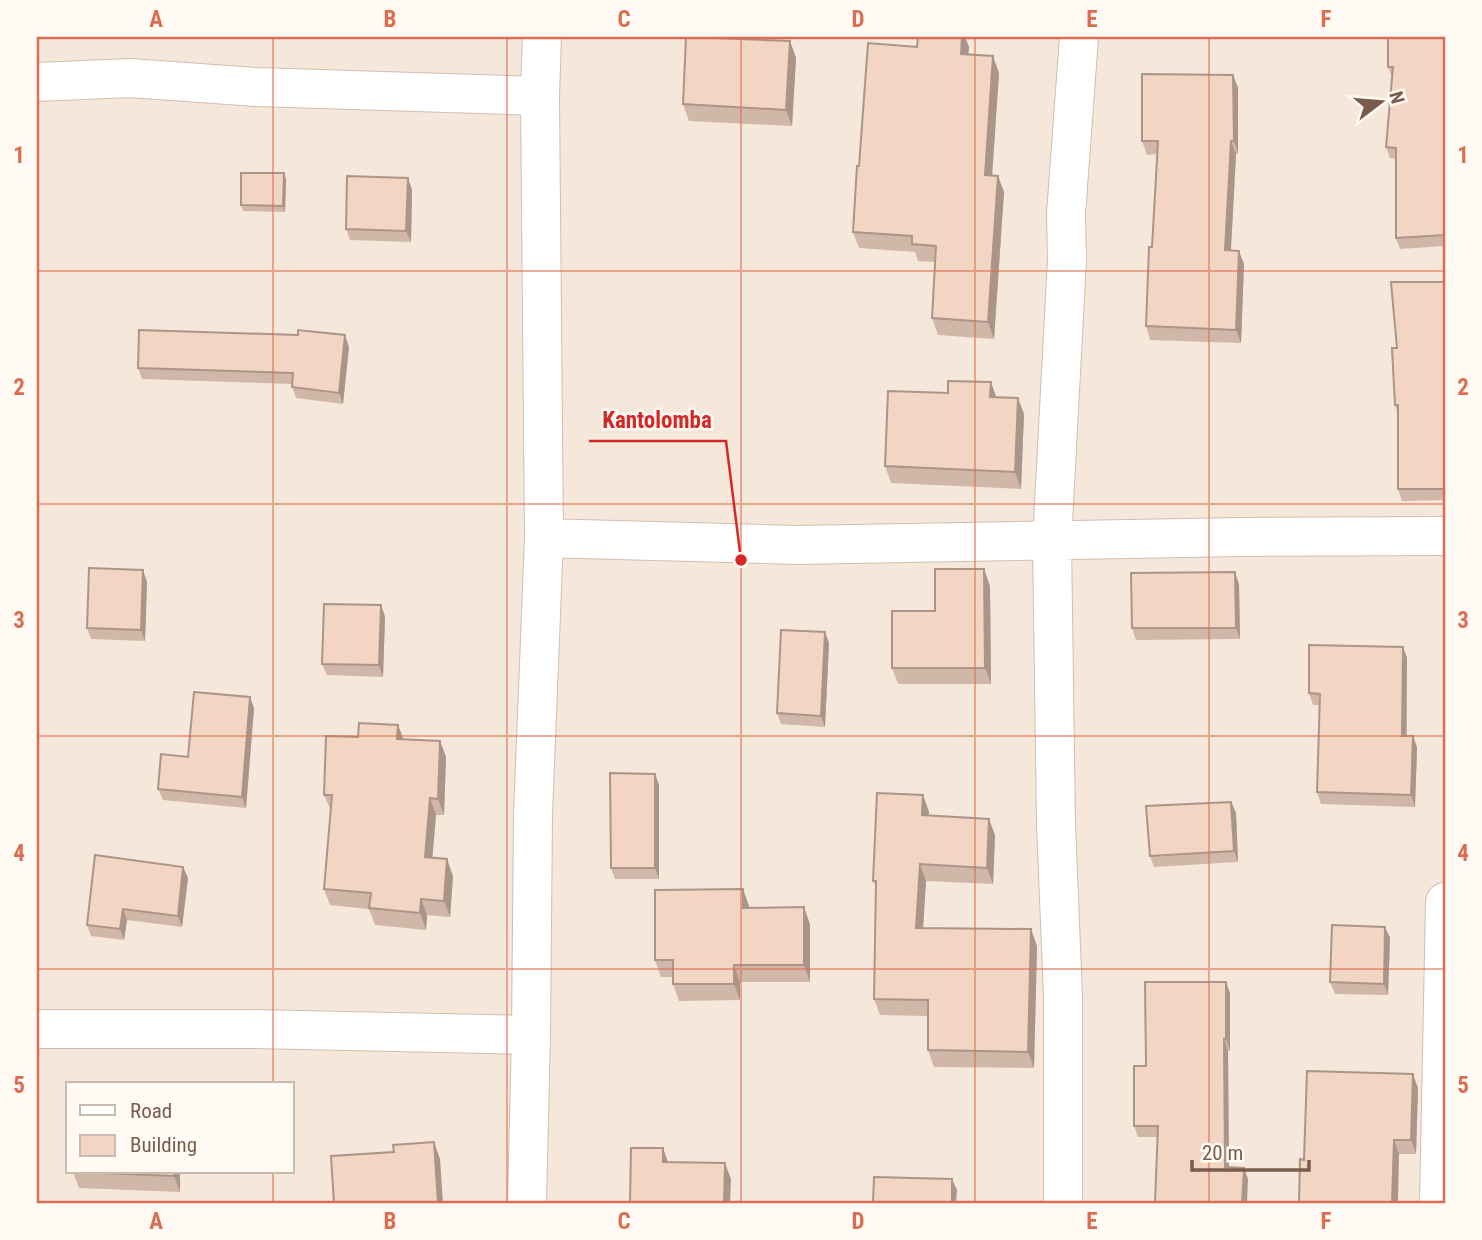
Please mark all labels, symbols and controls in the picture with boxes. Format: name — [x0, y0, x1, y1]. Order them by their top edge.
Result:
text: A — [149, 6, 163, 33]
text: B — [384, 6, 396, 33]
text: C — [617, 6, 631, 33]
text: D — [852, 6, 865, 33]
text: E — [1086, 6, 1098, 33]
text: F — [1321, 6, 1332, 33]
north arrow — [1346, 66, 1416, 136]
text: N — [1384, 89, 1410, 106]
text: 1 — [13, 142, 25, 169]
text: 1 — [1457, 142, 1469, 169]
text: 2 — [13, 374, 25, 401]
text: 2 — [1457, 374, 1469, 401]
callout: Kantolomba — [589, 397, 726, 441]
text: Kantolomba — [602, 407, 712, 434]
text: 3 — [13, 607, 25, 634]
text: 3 — [1457, 607, 1469, 634]
text: 4 — [13, 840, 25, 867]
text: 4 — [1457, 840, 1469, 867]
text: 5 — [13, 1072, 25, 1099]
text: 5 — [1457, 1072, 1469, 1099]
legend — [66, 1082, 294, 1174]
text: Road — [130, 1099, 172, 1123]
scale bar — [1192, 1128, 1309, 1172]
text: Building — [130, 1133, 197, 1157]
text: 20 m — [1202, 1141, 1243, 1165]
text: A — [149, 1208, 163, 1235]
text: B — [384, 1208, 396, 1235]
text: C — [617, 1208, 631, 1235]
text: D — [852, 1208, 865, 1235]
text: E — [1086, 1208, 1098, 1235]
text: F — [1321, 1208, 1332, 1235]

